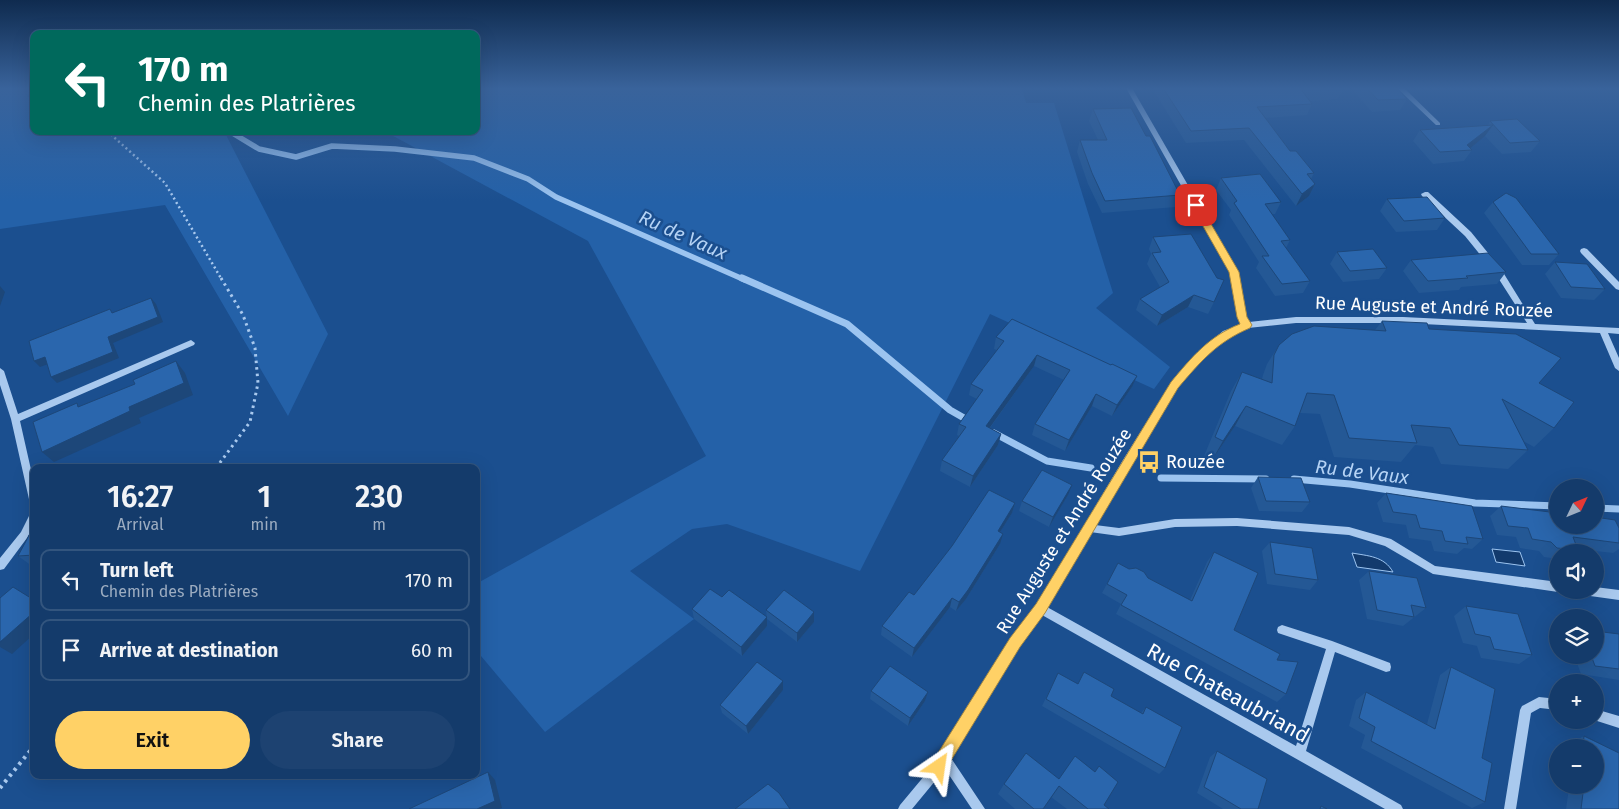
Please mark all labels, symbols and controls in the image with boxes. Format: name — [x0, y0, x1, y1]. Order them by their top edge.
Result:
text: 170 m — [138, 48, 229, 90]
icon: left — [55, 50, 120, 115]
text: Chemin des Platrières — [138, 90, 356, 117]
pin — [1175, 184, 1217, 226]
icon: arrive — [1182, 191, 1210, 219]
water label: Ru de Vaux — [635, 205, 731, 265]
street label: Rue Auguste et André Rouzée — [1315, 292, 1553, 322]
street label: Rue Auguste et André Rouzée — [992, 424, 1136, 638]
bus stop icon: Rouzée — [1136, 449, 1162, 475]
place label: Rouzée — [1166, 451, 1225, 473]
water label: Ru de Vaux — [1314, 455, 1411, 489]
text: 16:27 — [107, 479, 173, 515]
text: 1 — [257, 479, 271, 515]
text: 230 — [355, 479, 403, 515]
north arrow — [1549, 479, 1604, 534]
map controls — [1549, 479, 1604, 794]
text: Arrival — [117, 515, 164, 534]
text: min — [250, 515, 278, 534]
text: m — [372, 515, 386, 534]
button: sound — [1549, 544, 1604, 599]
text: Turn left — [100, 559, 174, 582]
icon: left — [57, 566, 85, 594]
text: 170 m — [405, 569, 453, 592]
text: Chemin des Platrières — [100, 582, 258, 601]
button: layers — [1549, 609, 1604, 664]
icon: arrive — [57, 636, 85, 664]
street label: Rue Chateaubriand — [1142, 637, 1314, 749]
text: Arrive at destination — [100, 639, 279, 662]
text: 60 m — [411, 639, 453, 662]
button: + — [1549, 674, 1604, 729]
button: Exit — [55, 711, 250, 769]
button: Share — [260, 711, 455, 769]
button: − — [1549, 739, 1604, 794]
position arrow — [912, 740, 964, 792]

